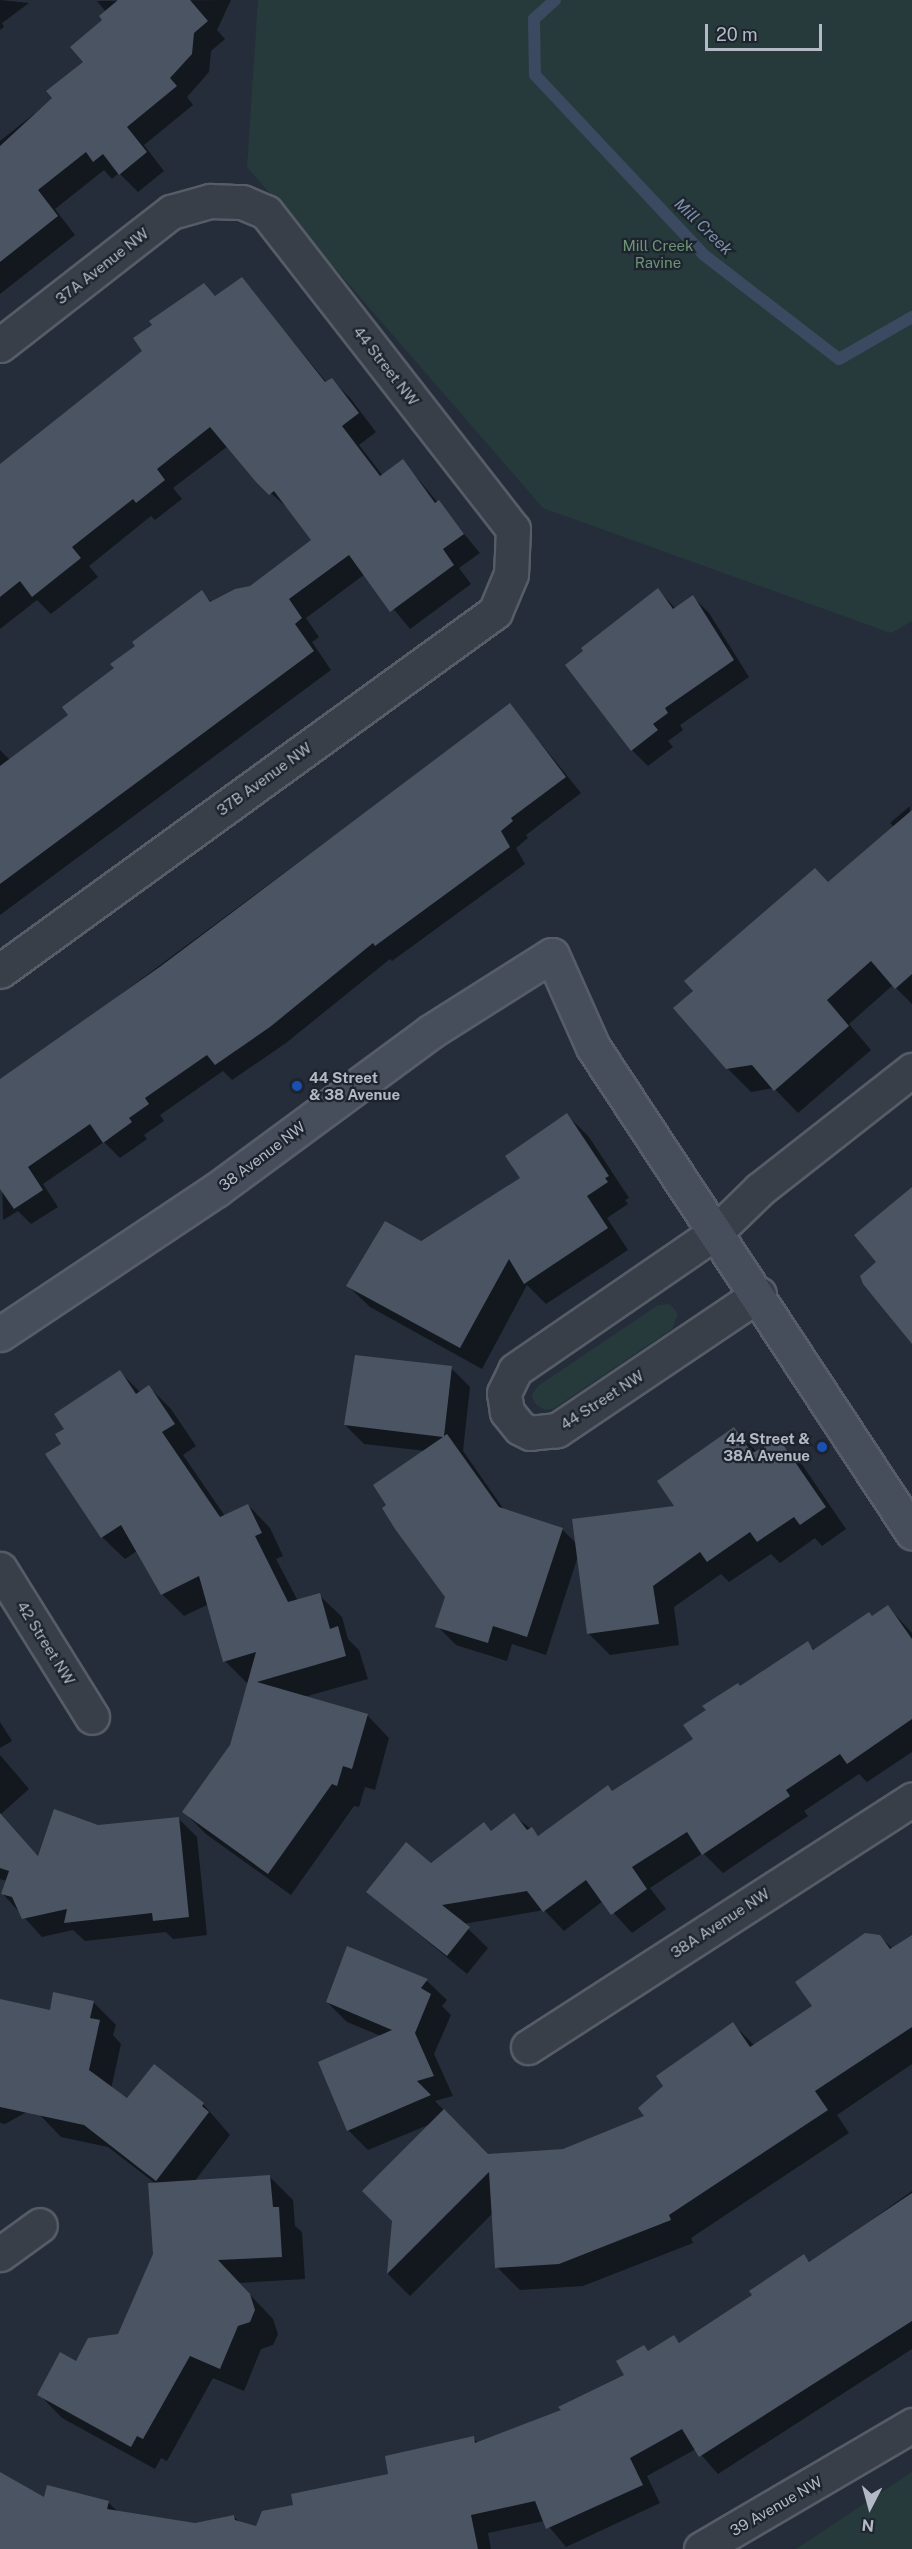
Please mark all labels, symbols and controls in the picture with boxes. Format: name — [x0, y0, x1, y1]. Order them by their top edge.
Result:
scale bar — [708, 12, 825, 50]
text: 20 m — [716, 24, 758, 45]
water label: Mill Creek — [670, 195, 736, 259]
street label: 37A Avenue NW — [52, 224, 152, 308]
park label: Mill Creek Ravine — [622, 236, 694, 271]
street label: 44 Street NW — [349, 323, 423, 409]
street label: 37B Avenue NW — [213, 739, 315, 819]
place label: 44 Street & 38 Avenue — [309, 1068, 400, 1103]
marker: 44 Street & 38 Avenue — [290, 1079, 304, 1093]
street label: 38 Avenue NW — [215, 1118, 309, 1194]
street label: 44 Street NW — [557, 1366, 647, 1434]
place label: 44 Street & 38A Avenue — [723, 1429, 810, 1464]
marker: 44 Street & 38A Avenue — [815, 1440, 829, 1454]
street label: 42 Street NW — [13, 1598, 79, 1688]
street label: 38A Avenue NW — [667, 1884, 773, 1962]
street label: 39 Avenue NW — [727, 2472, 825, 2540]
north arrow — [840, 2477, 900, 2537]
text: N — [861, 2515, 875, 2536]

